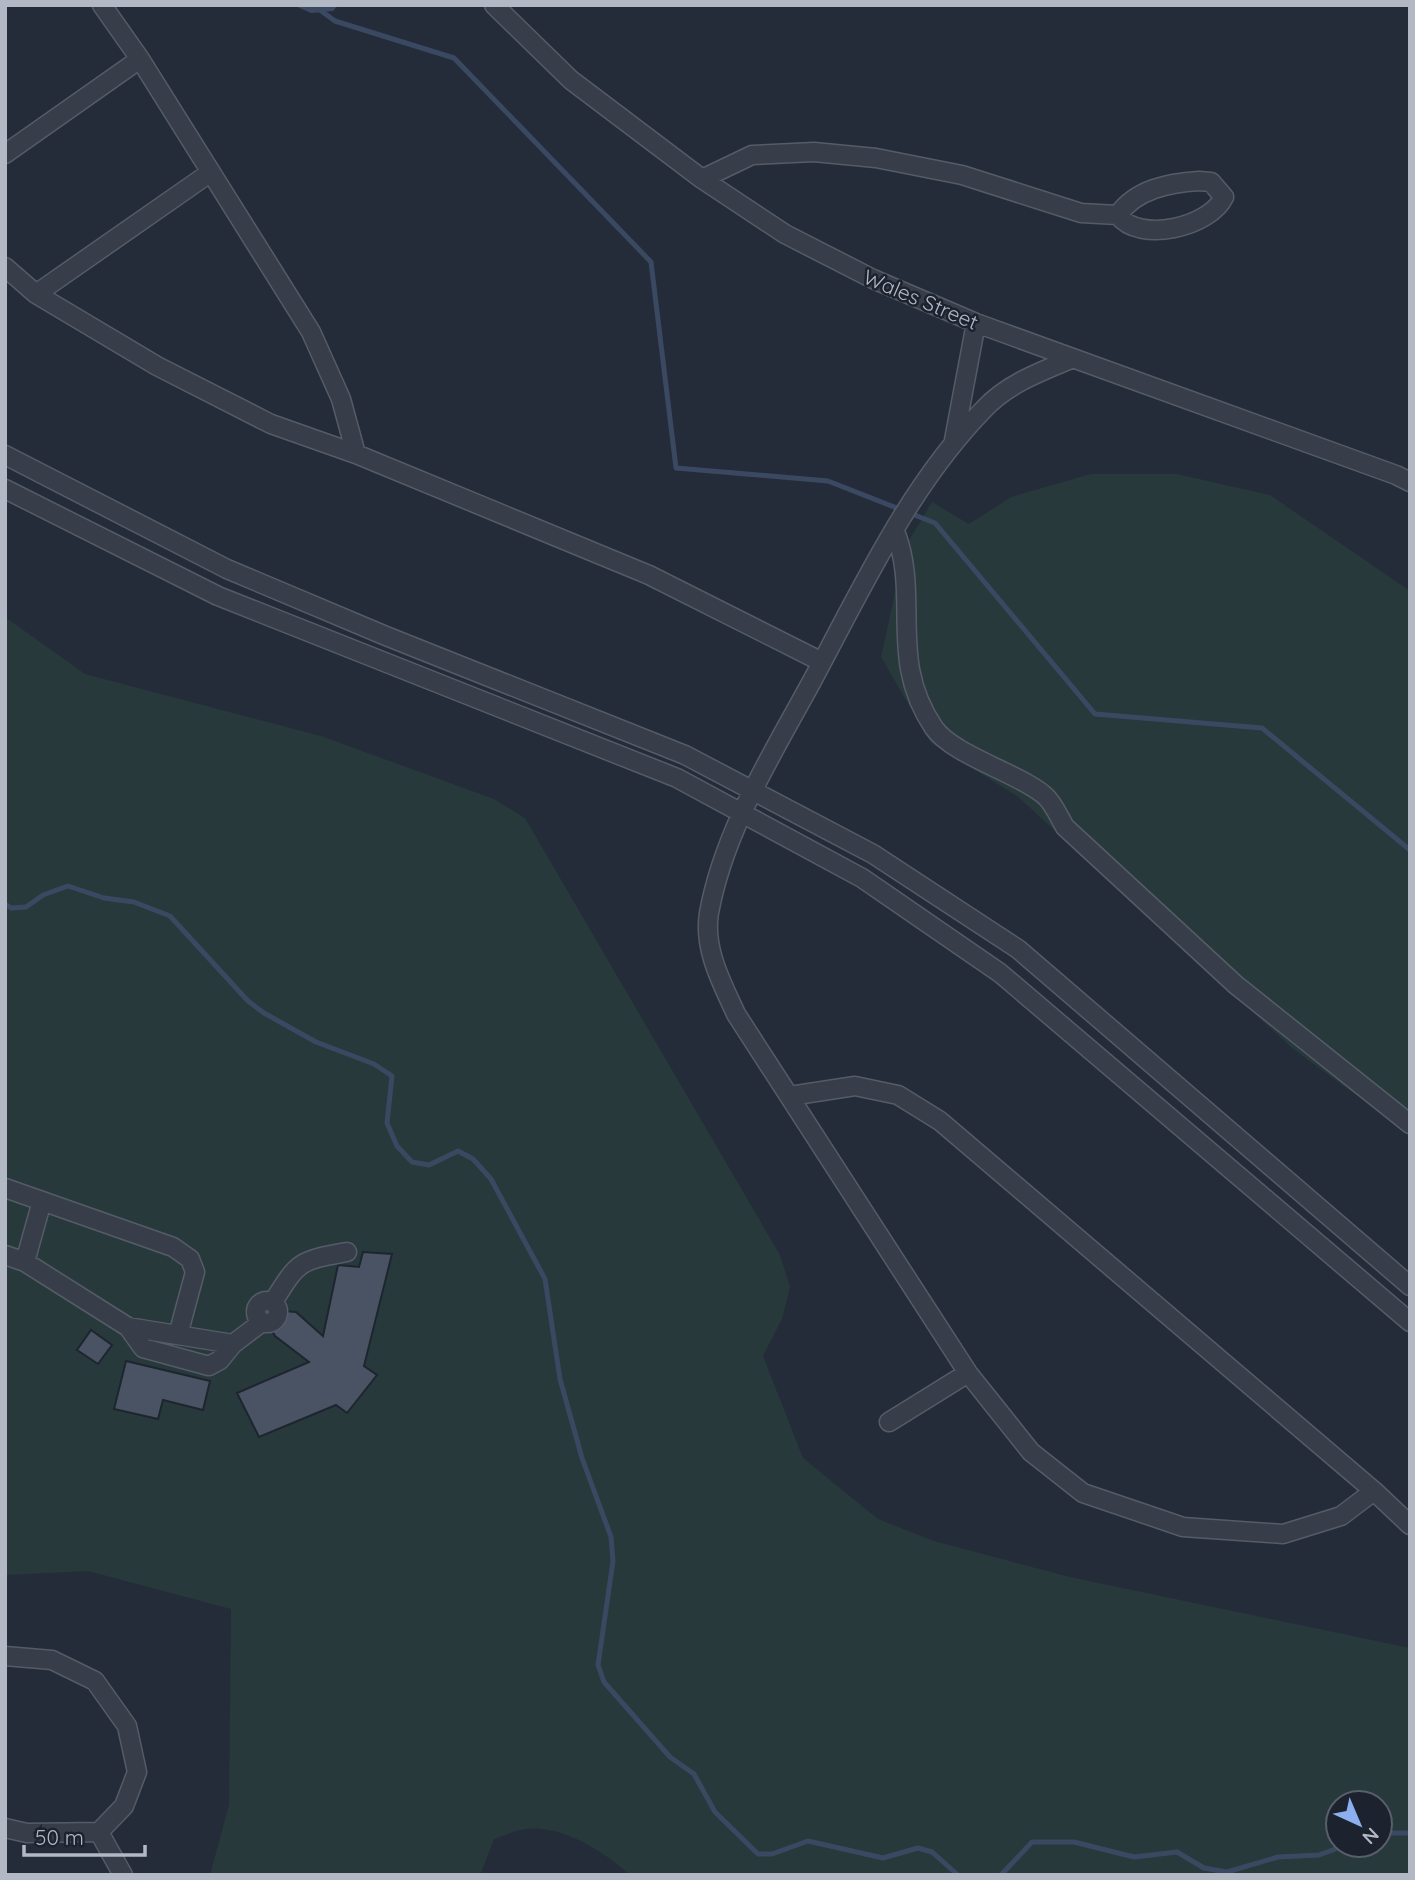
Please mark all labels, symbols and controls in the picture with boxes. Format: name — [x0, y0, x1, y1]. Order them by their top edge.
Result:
street label: Wales Street — [860, 263, 982, 335]
north arrow — [1324, 1789, 1394, 1859]
scale bar — [24, 1814, 145, 1858]
text: N — [1357, 1823, 1384, 1850]
text: 50 m — [35, 1824, 84, 1850]

